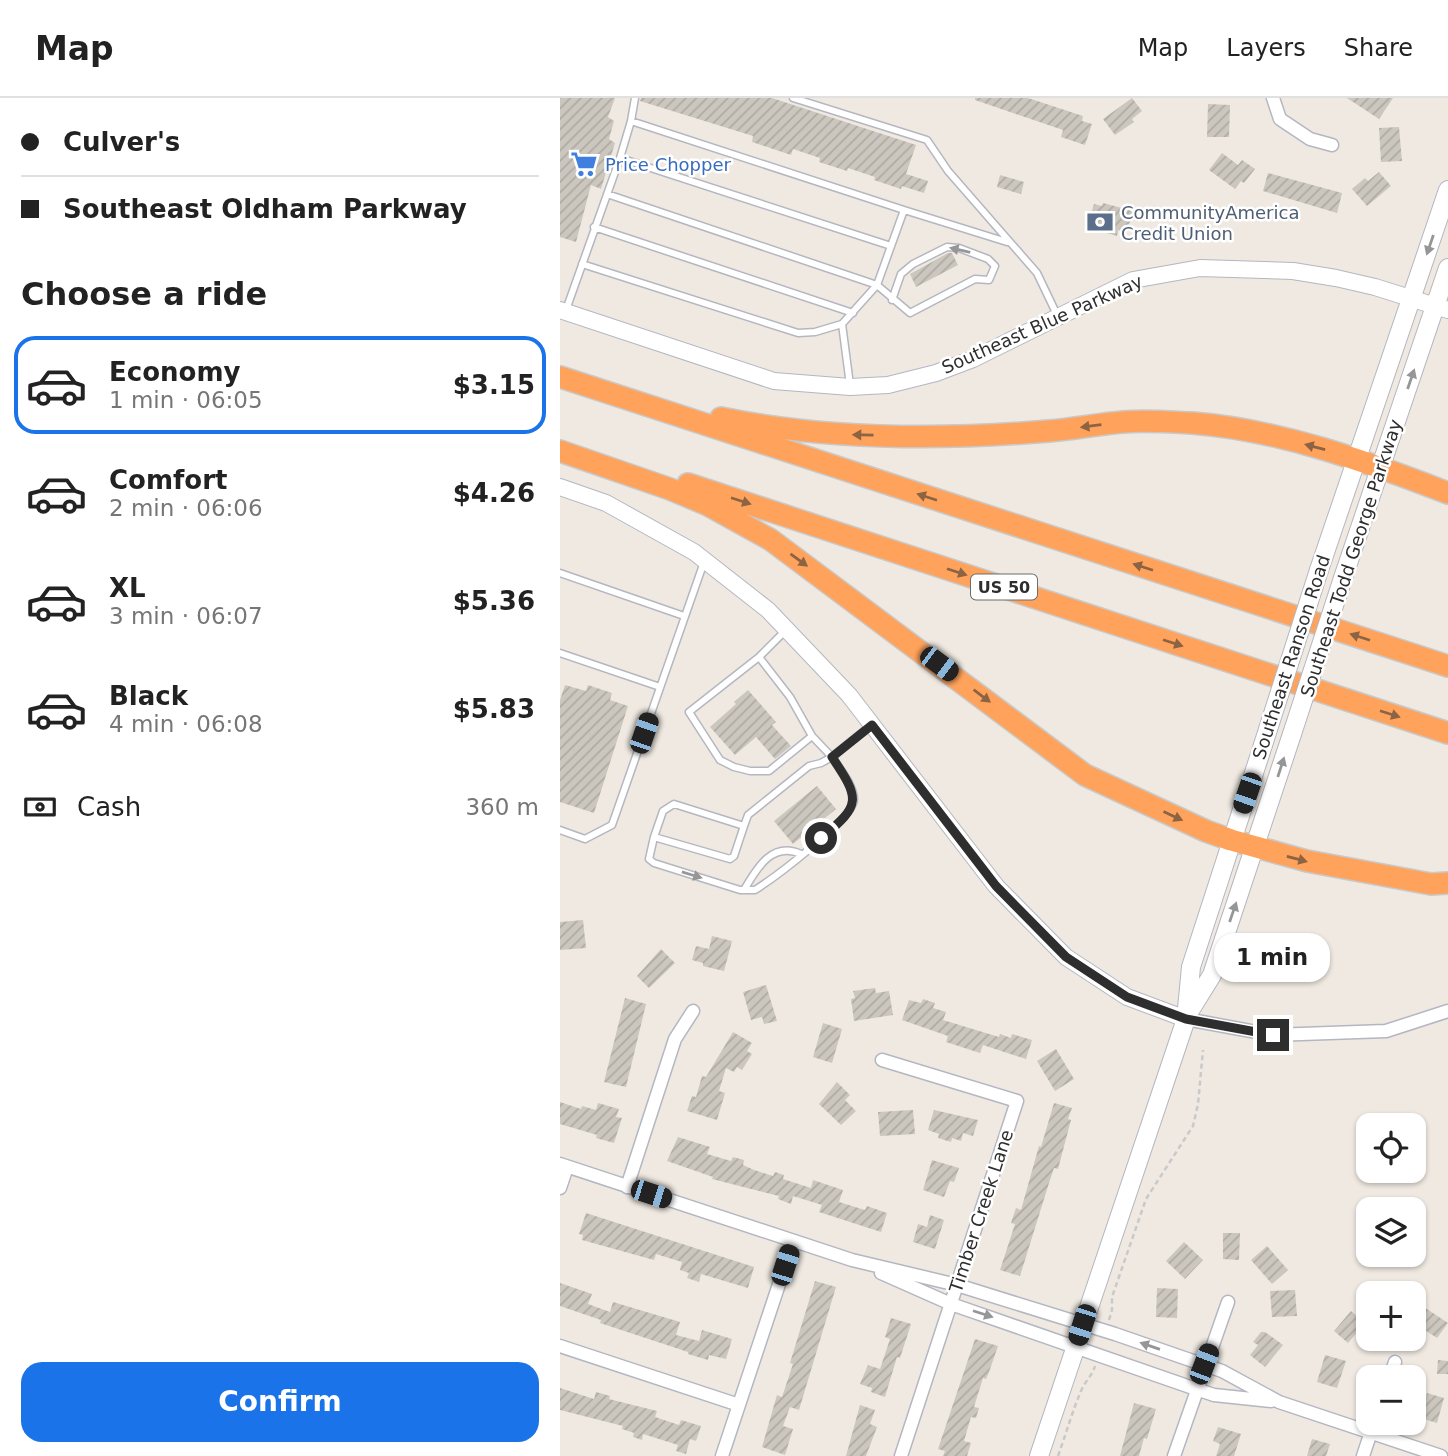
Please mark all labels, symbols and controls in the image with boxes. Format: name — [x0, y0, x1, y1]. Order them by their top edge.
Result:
text: Map — [35, 29, 114, 68]
text: Map — [1138, 34, 1188, 62]
text: Layers — [1226, 34, 1306, 62]
text: Share — [1344, 34, 1413, 62]
text: Culver's — [63, 127, 180, 157]
supermarket icon: Price Chopper — [569, 149, 599, 179]
place label: Price Chopper — [605, 154, 732, 175]
text: Southeast Oldham Parkway — [63, 194, 467, 224]
place label: CommunityAmerica Credit Union — [1121, 202, 1299, 244]
bank icon: CommunityAmerica Credit Union — [1085, 207, 1115, 237]
one-way arrow — [1424, 234, 1435, 255]
one-way arrow — [949, 244, 971, 255]
street label: Southeast Blue Parkway — [938, 270, 1146, 378]
text: Choose a ride — [21, 275, 267, 313]
icon: car — [25, 354, 88, 417]
text: Economy — [109, 357, 240, 387]
one-way arrow — [1406, 369, 1417, 390]
text: $3.15 — [453, 370, 535, 400]
text: 1 min · 06:05 — [109, 387, 263, 413]
street label: Southeast Todd George Parkway — [1296, 416, 1406, 700]
one-way arrow — [1079, 420, 1101, 431]
one-way arrow — [852, 429, 874, 440]
one-way arrow — [1304, 441, 1326, 452]
icon: car — [25, 462, 88, 525]
text: Comfort — [109, 465, 227, 495]
text: $4.26 — [453, 478, 535, 508]
one-way arrow — [916, 491, 937, 501]
text: 2 min · 06:06 — [109, 495, 263, 521]
one-way arrow — [731, 496, 752, 507]
street label: Southeast Ranson Road — [1248, 552, 1334, 762]
one-way arrow — [790, 553, 808, 567]
one-way arrow — [1133, 561, 1154, 572]
one-way arrow — [947, 567, 968, 578]
icon: car — [25, 570, 88, 633]
text: XL — [109, 573, 146, 603]
road number: US 50 — [971, 574, 1037, 600]
text: $5.36 — [453, 586, 535, 616]
text: 3 min · 06:07 — [109, 603, 263, 629]
one-way arrow — [1349, 631, 1370, 642]
one-way arrow — [1163, 638, 1184, 649]
car — [916, 643, 963, 685]
icon: car — [25, 678, 88, 741]
text: Black — [109, 681, 188, 711]
one-way arrow — [972, 689, 991, 703]
text: $5.83 — [453, 694, 535, 724]
one-way arrow — [1379, 709, 1400, 720]
car — [628, 710, 661, 756]
text: 4 min · 06:08 — [109, 711, 263, 737]
one-way arrow — [1276, 757, 1287, 778]
car — [1231, 770, 1264, 816]
icon: cash — [21, 788, 59, 826]
text: Cash — [77, 792, 141, 822]
text: 360 m — [465, 794, 539, 820]
one-way arrow — [1163, 810, 1183, 822]
route start — [805, 822, 837, 854]
one-way arrow — [1286, 854, 1308, 865]
one-way arrow — [681, 870, 702, 881]
one-way arrow — [1228, 901, 1239, 922]
callout: 1 min — [1215, 934, 1331, 982]
text: 1 min — [1236, 944, 1308, 970]
route end — [1257, 1019, 1289, 1051]
map controls — [1356, 1113, 1426, 1435]
button: locate — [1356, 1113, 1426, 1183]
street label: Timber Creek Lane — [944, 1127, 1017, 1296]
car — [628, 1178, 675, 1210]
button: layers — [1356, 1197, 1426, 1267]
car — [769, 1242, 802, 1288]
button: + — [1356, 1281, 1426, 1351]
car — [1066, 1302, 1099, 1348]
one-way arrow — [973, 1310, 994, 1320]
one-way arrow — [1139, 1340, 1160, 1351]
car — [1187, 1341, 1222, 1387]
button: Confirm — [21, 1362, 539, 1442]
button: − — [1356, 1365, 1426, 1435]

